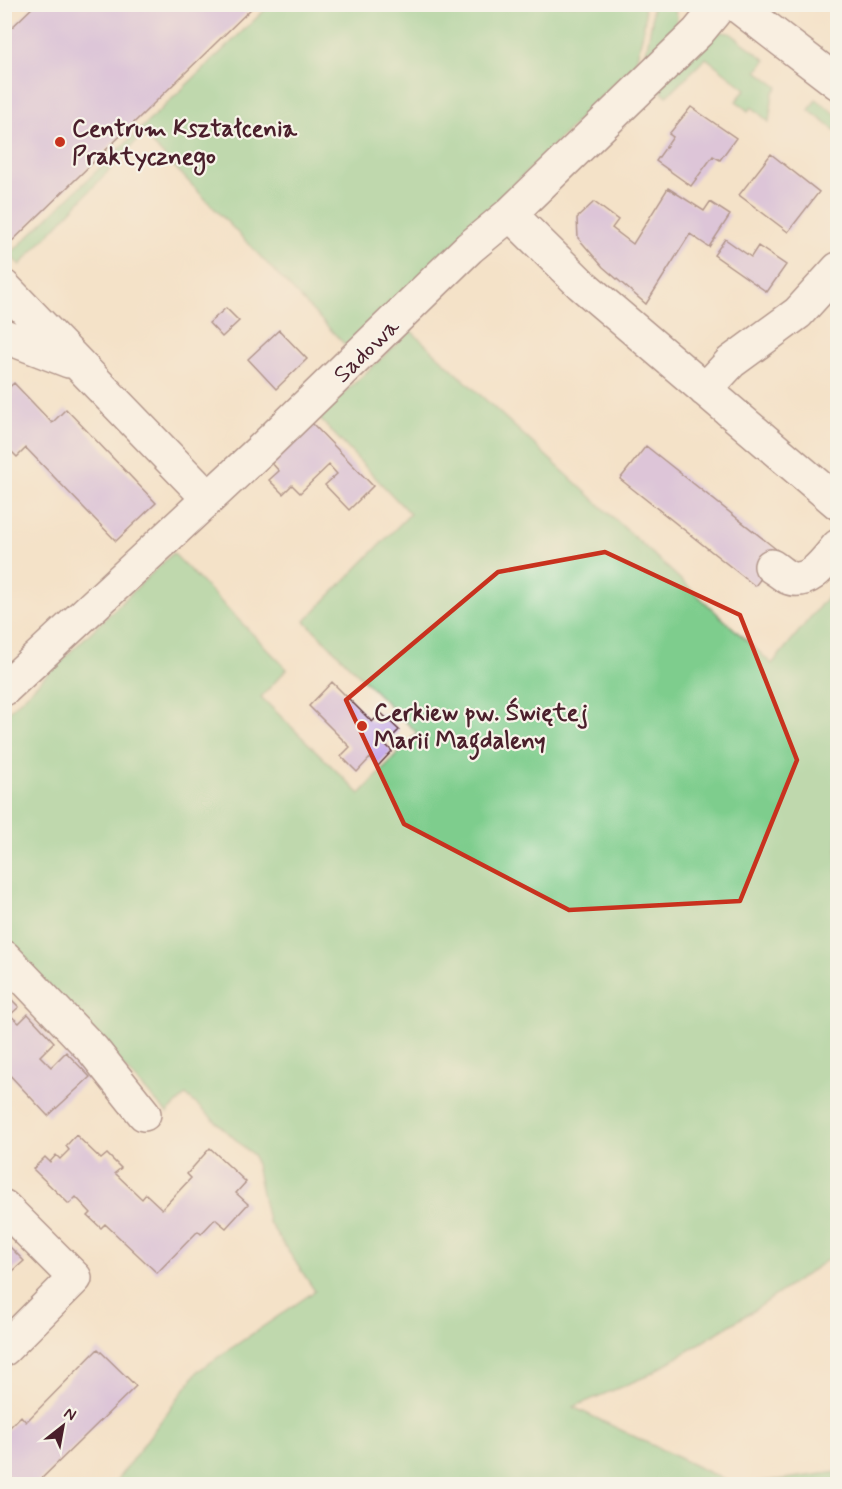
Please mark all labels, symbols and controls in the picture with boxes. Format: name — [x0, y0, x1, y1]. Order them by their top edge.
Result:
place label: Centrum Kształcenia Praktycznego — [72, 114, 298, 176]
marker: Centrum Kształcenia Praktycznego — [53, 135, 67, 149]
street label: Sadowa — [327, 311, 407, 390]
place label: Cerkiew pw. Świętej Marii Magdaleny — [374, 697, 588, 760]
marker: Cerkiew pw. Świętej Marii Magdaleny — [355, 719, 369, 733]
north arrow — [33, 1396, 93, 1456]
text: N — [60, 1403, 80, 1426]

